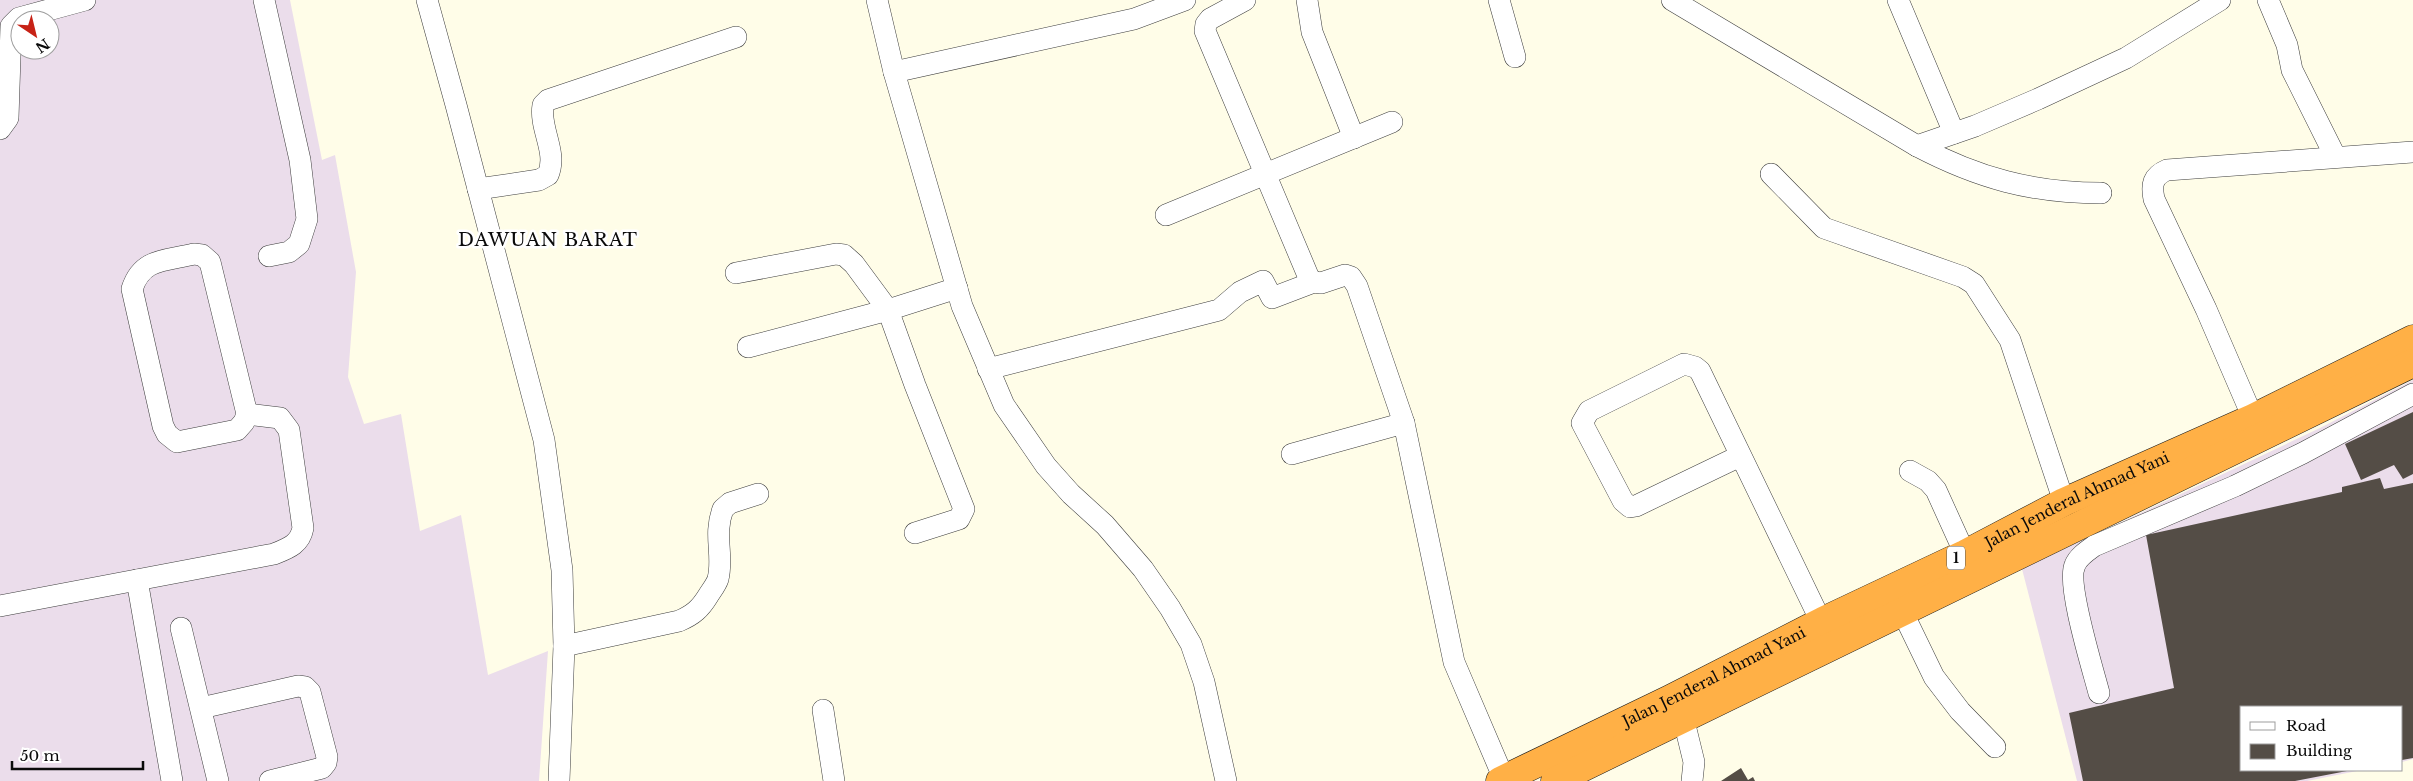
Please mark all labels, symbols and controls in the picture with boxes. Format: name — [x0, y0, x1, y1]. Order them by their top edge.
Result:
north arrow — [10, 10, 60, 60]
text: N — [32, 34, 53, 57]
district label: DAWUAN BARAT — [458, 229, 638, 251]
street label: Jalan Jenderal Ahmad Yani — [1979, 447, 2172, 553]
road number: 1 — [1947, 546, 1965, 570]
street label: Jalan Jenderal Ahmad Yani — [1617, 622, 1808, 731]
legend — [2240, 706, 2403, 771]
text: Road — [2286, 716, 2326, 735]
scale bar — [12, 738, 144, 770]
text: Building — [2286, 741, 2353, 760]
text: 50 m — [20, 746, 60, 765]

